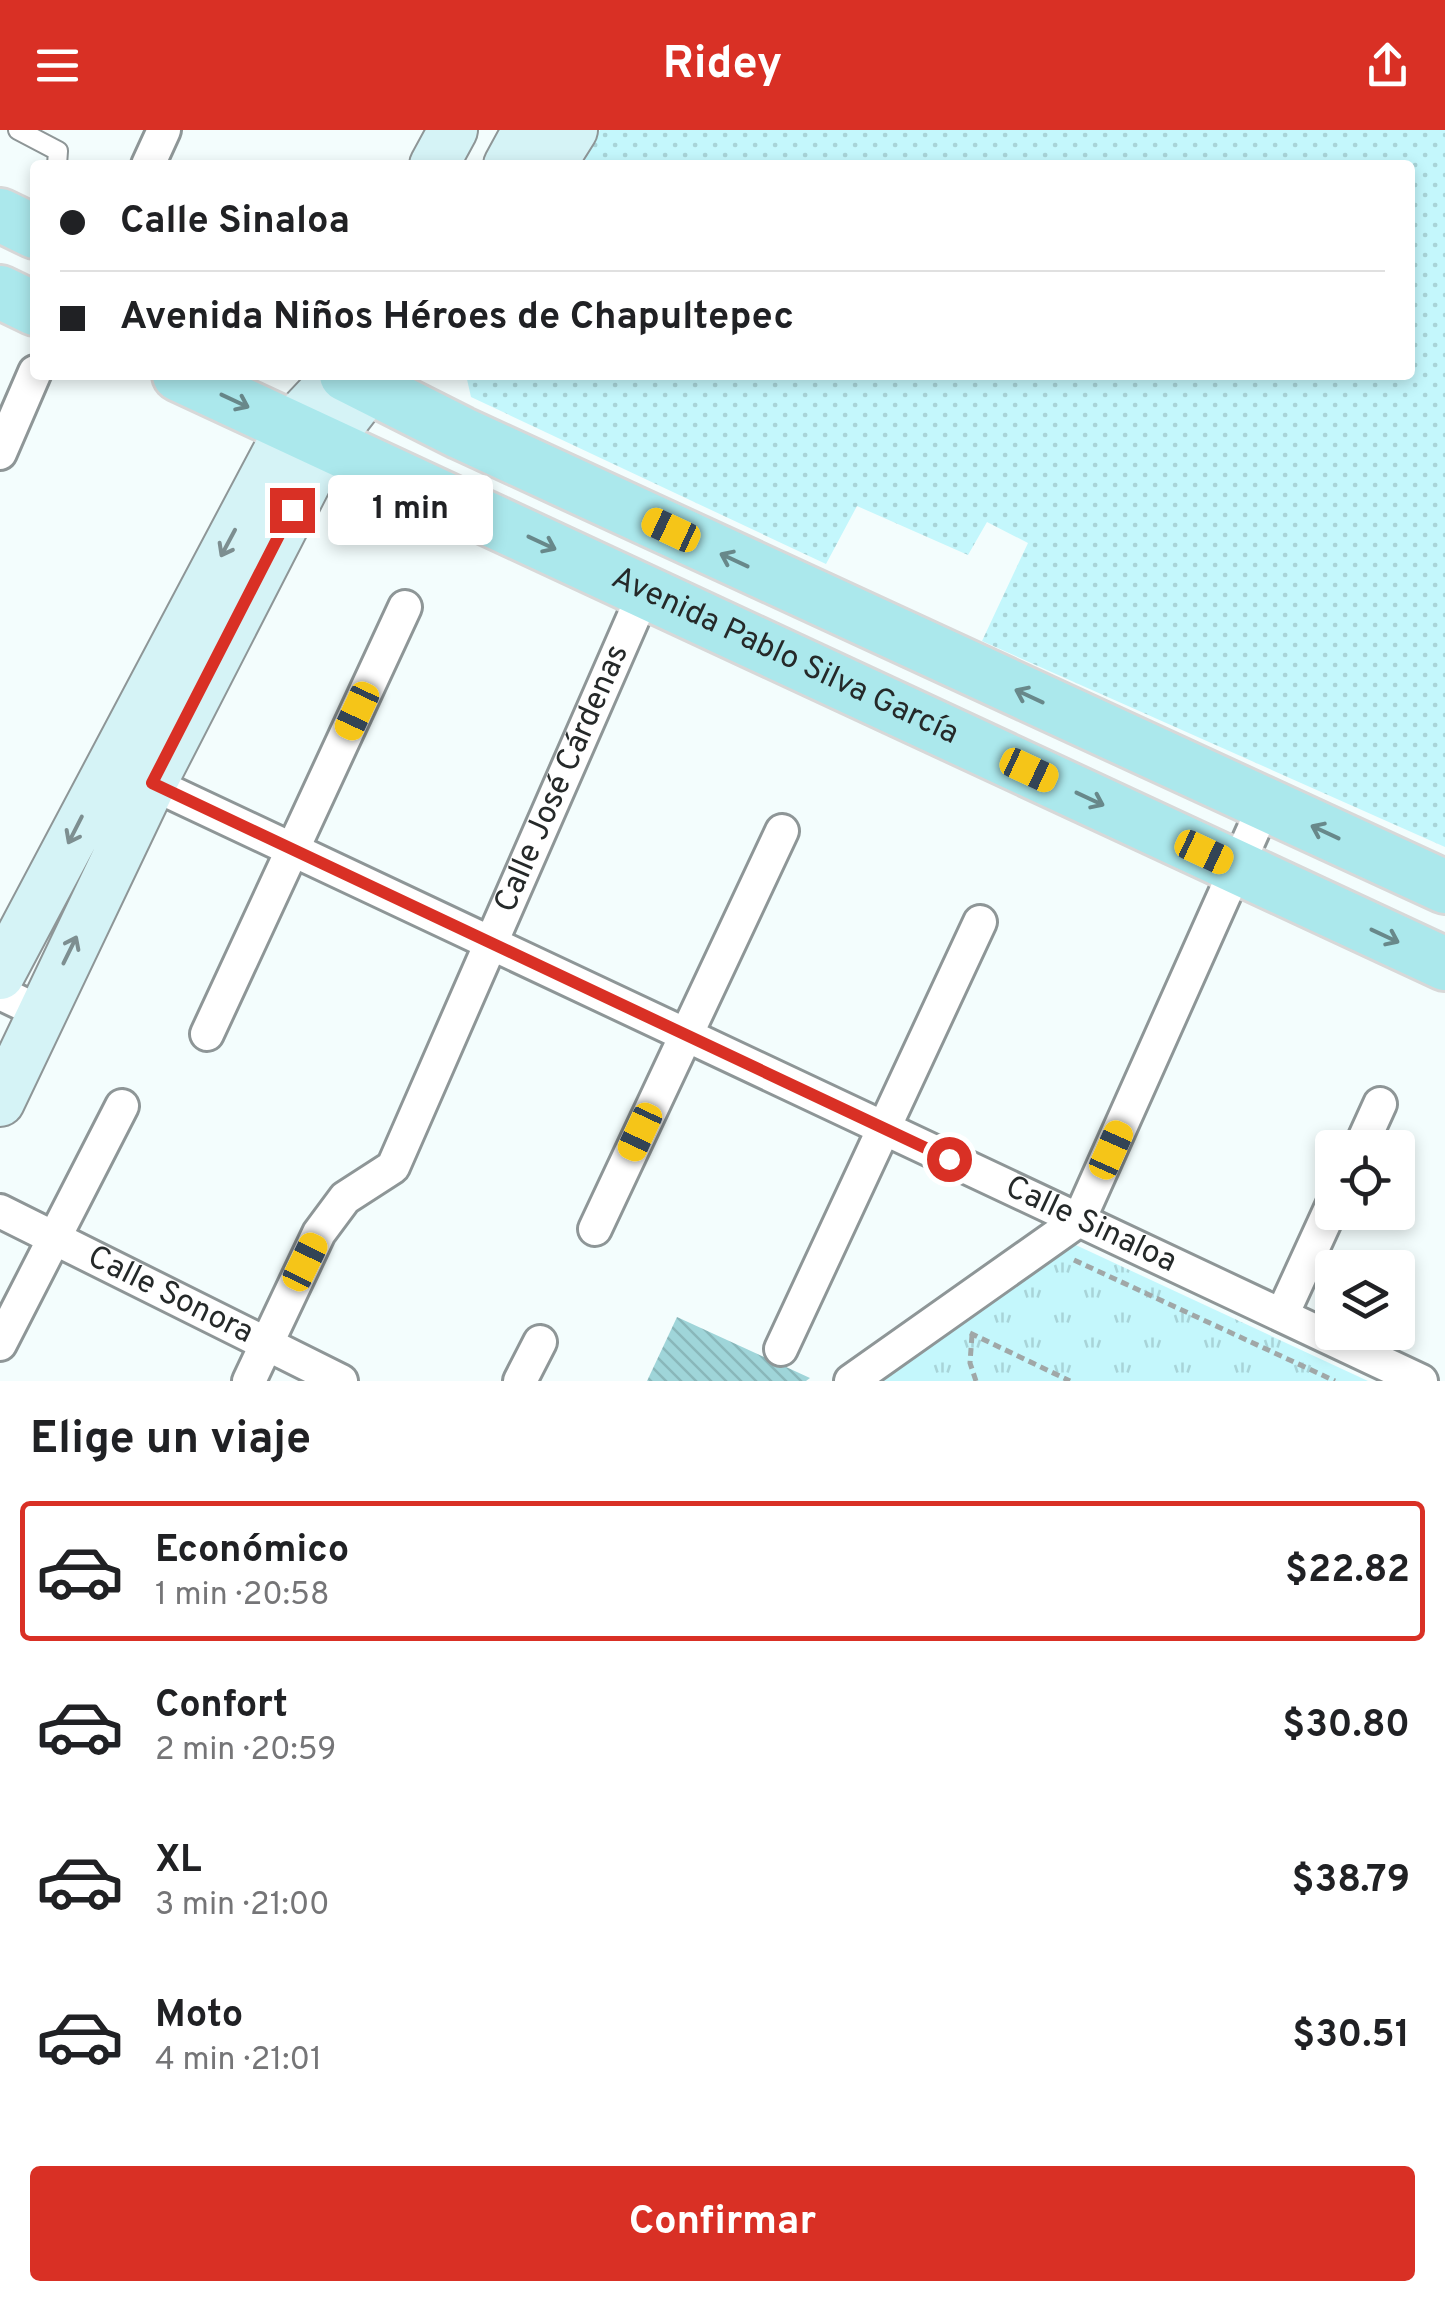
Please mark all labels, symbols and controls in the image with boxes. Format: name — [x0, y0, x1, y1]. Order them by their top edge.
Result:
text: Ridey — [663, 37, 782, 94]
icon: menu — [30, 38, 85, 93]
icon: share — [1360, 38, 1415, 93]
text: Calle Sinaloa — [120, 198, 350, 247]
text: Avenida Niños Héroes de Chapultepec — [120, 294, 794, 343]
one-way arrow — [219, 392, 249, 411]
callout: 1 min — [327, 475, 492, 545]
route end — [270, 488, 315, 533]
text: 1 min — [372, 490, 449, 530]
car — [637, 504, 705, 556]
one-way arrow — [218, 528, 237, 557]
one-way arrow — [526, 534, 556, 553]
one-way arrow — [720, 549, 750, 568]
street label: Avenida Pablo Silva García — [605, 559, 965, 755]
street label: Calle José Cárdenas — [487, 639, 639, 919]
car — [331, 677, 383, 745]
one-way arrow — [1015, 685, 1045, 704]
car — [995, 744, 1063, 796]
one-way arrow — [1074, 790, 1104, 809]
one-way arrow — [65, 814, 84, 844]
one-way arrow — [1310, 821, 1340, 840]
car — [1170, 826, 1238, 878]
one-way arrow — [1369, 928, 1399, 947]
one-way arrow — [62, 936, 81, 966]
car — [614, 1098, 666, 1166]
car — [1085, 1116, 1137, 1184]
map controls — [1315, 1130, 1415, 1350]
button: locate — [1315, 1130, 1415, 1230]
route start — [927, 1137, 972, 1182]
street label: Calle Sinaloa — [998, 1168, 1183, 1283]
car — [278, 1228, 332, 1296]
street label: Calle Sonora — [80, 1238, 260, 1354]
button: layers — [1315, 1250, 1415, 1350]
text: Elige un viaje — [30, 1412, 311, 1469]
icon: car — [35, 1526, 125, 1616]
text: Económico — [155, 1527, 349, 1576]
text: $22.82 — [1285, 1547, 1410, 1596]
text: 1 min · 20:58 — [155, 1576, 330, 1616]
icon: car — [35, 1681, 125, 1771]
text: Confort — [155, 1682, 288, 1731]
text: $30.80 — [1282, 1702, 1410, 1751]
text: 2 min · 20:59 — [155, 1731, 336, 1771]
icon: car — [35, 1836, 125, 1926]
text: XL — [155, 1837, 202, 1886]
text: $38.79 — [1292, 1857, 1410, 1906]
text: 3 min · 21:00 — [155, 1886, 330, 1926]
icon: car — [35, 1991, 125, 2081]
text: Moto — [155, 1992, 243, 2041]
text: $30.51 — [1292, 2012, 1410, 2061]
text: 4 min · 21:01 — [155, 2041, 322, 2081]
button: Confirmar — [30, 2166, 1415, 2281]

